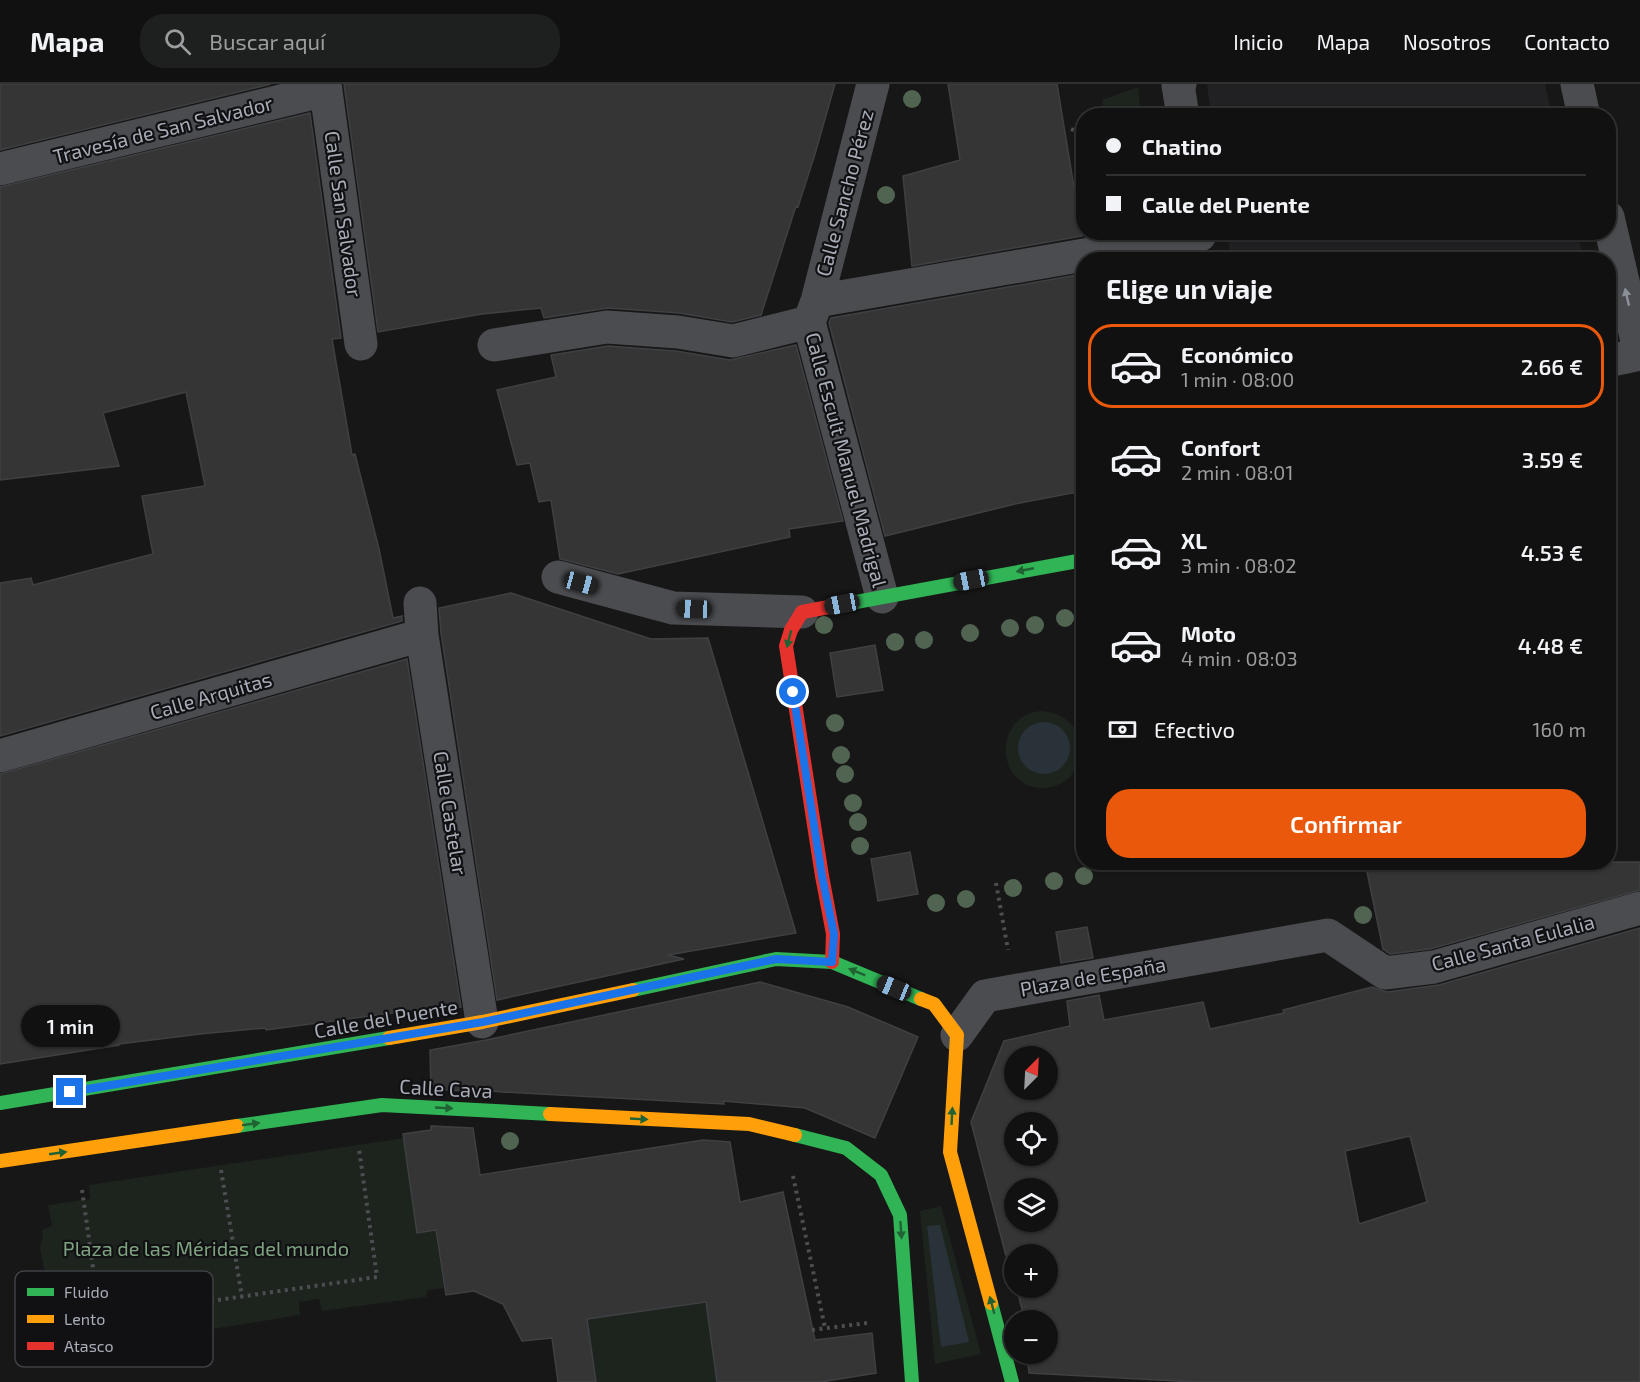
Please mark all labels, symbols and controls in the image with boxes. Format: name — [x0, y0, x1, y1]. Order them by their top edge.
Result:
search box — [140, 14, 560, 68]
text: Mapa — [30, 24, 104, 58]
icon: search — [161, 25, 194, 58]
text: Buscar aquí — [209, 28, 325, 54]
text: Inicio — [1233, 29, 1283, 54]
text: Mapa — [1316, 29, 1370, 54]
text: Nosotros — [1403, 29, 1491, 54]
text: Contacto — [1524, 29, 1610, 54]
street label: Travesía de San Salvador — [50, 90, 275, 168]
street label: Calle Sancho Pérez — [810, 107, 878, 279]
street label: Calle San Salvador — [320, 129, 368, 299]
text: Chatino — [1142, 133, 1222, 159]
text: Calle del Puente — [1142, 191, 1310, 217]
text: Elige un viaje — [1106, 272, 1273, 304]
one-way arrow — [1621, 288, 1631, 306]
street label: Calle Escult Manuel Madrigal — [801, 330, 893, 590]
icon: car — [1109, 339, 1163, 393]
text: Económico — [1181, 341, 1293, 367]
text: 2.66 € — [1521, 353, 1583, 379]
text: 1 min · 08:00 — [1181, 367, 1294, 391]
icon: car — [1109, 432, 1163, 486]
text: Confort — [1181, 434, 1260, 460]
text: 3.59 € — [1522, 446, 1583, 472]
text: 2 min · 08:01 — [1181, 460, 1293, 484]
icon: car — [1109, 525, 1163, 579]
text: XL — [1181, 527, 1207, 553]
text: 4.53 € — [1521, 539, 1583, 565]
text: 3 min · 08:02 — [1181, 553, 1297, 577]
one-way arrow — [1016, 566, 1035, 575]
car — [952, 568, 990, 592]
car — [561, 570, 601, 596]
car — [823, 592, 861, 616]
car — [676, 599, 712, 619]
icon: car — [1109, 618, 1163, 672]
text: Moto — [1181, 620, 1236, 646]
one-way arrow — [784, 630, 793, 648]
text: 4.48 € — [1518, 632, 1583, 658]
text: 4 min · 08:03 — [1181, 646, 1298, 670]
street label: Calle Arquitas — [147, 666, 274, 724]
route start — [779, 678, 806, 705]
icon: cash — [1106, 713, 1139, 746]
text: Efectivo — [1154, 716, 1235, 742]
text: 160 m — [1533, 717, 1586, 741]
street label: Calle Castelar — [429, 749, 473, 877]
button: Confirmar — [1106, 789, 1586, 858]
street label: Calle Santa Eulalia — [1429, 909, 1597, 975]
street label: Plaza de España — [1018, 951, 1168, 1001]
one-way arrow — [848, 967, 866, 976]
car — [874, 973, 914, 1003]
street label: Calle del Puente — [312, 994, 460, 1042]
callout: 1 min — [20, 1005, 119, 1047]
text: 1 min — [47, 1014, 94, 1038]
north arrow — [1004, 1046, 1058, 1100]
map controls — [1004, 1046, 1058, 1364]
street label: Calle Cava — [399, 1074, 493, 1102]
route end — [56, 1078, 83, 1105]
one-way arrow — [435, 1104, 454, 1113]
one-way arrow — [948, 1106, 957, 1125]
button: locate — [1004, 1112, 1058, 1166]
one-way arrow — [629, 1114, 648, 1123]
one-way arrow — [241, 1120, 260, 1129]
one-way arrow — [49, 1149, 68, 1158]
button: layers — [1004, 1178, 1058, 1232]
one-way arrow — [896, 1220, 906, 1239]
park label: Plaza de las Méridas del mundo — [63, 1236, 349, 1260]
button: + — [1004, 1244, 1058, 1298]
legend — [15, 1271, 213, 1367]
text: Fluido — [64, 1282, 109, 1301]
one-way arrow — [987, 1296, 996, 1314]
text: Lento — [64, 1309, 105, 1328]
button: − — [1004, 1310, 1058, 1364]
text: Atasco — [64, 1336, 114, 1355]

